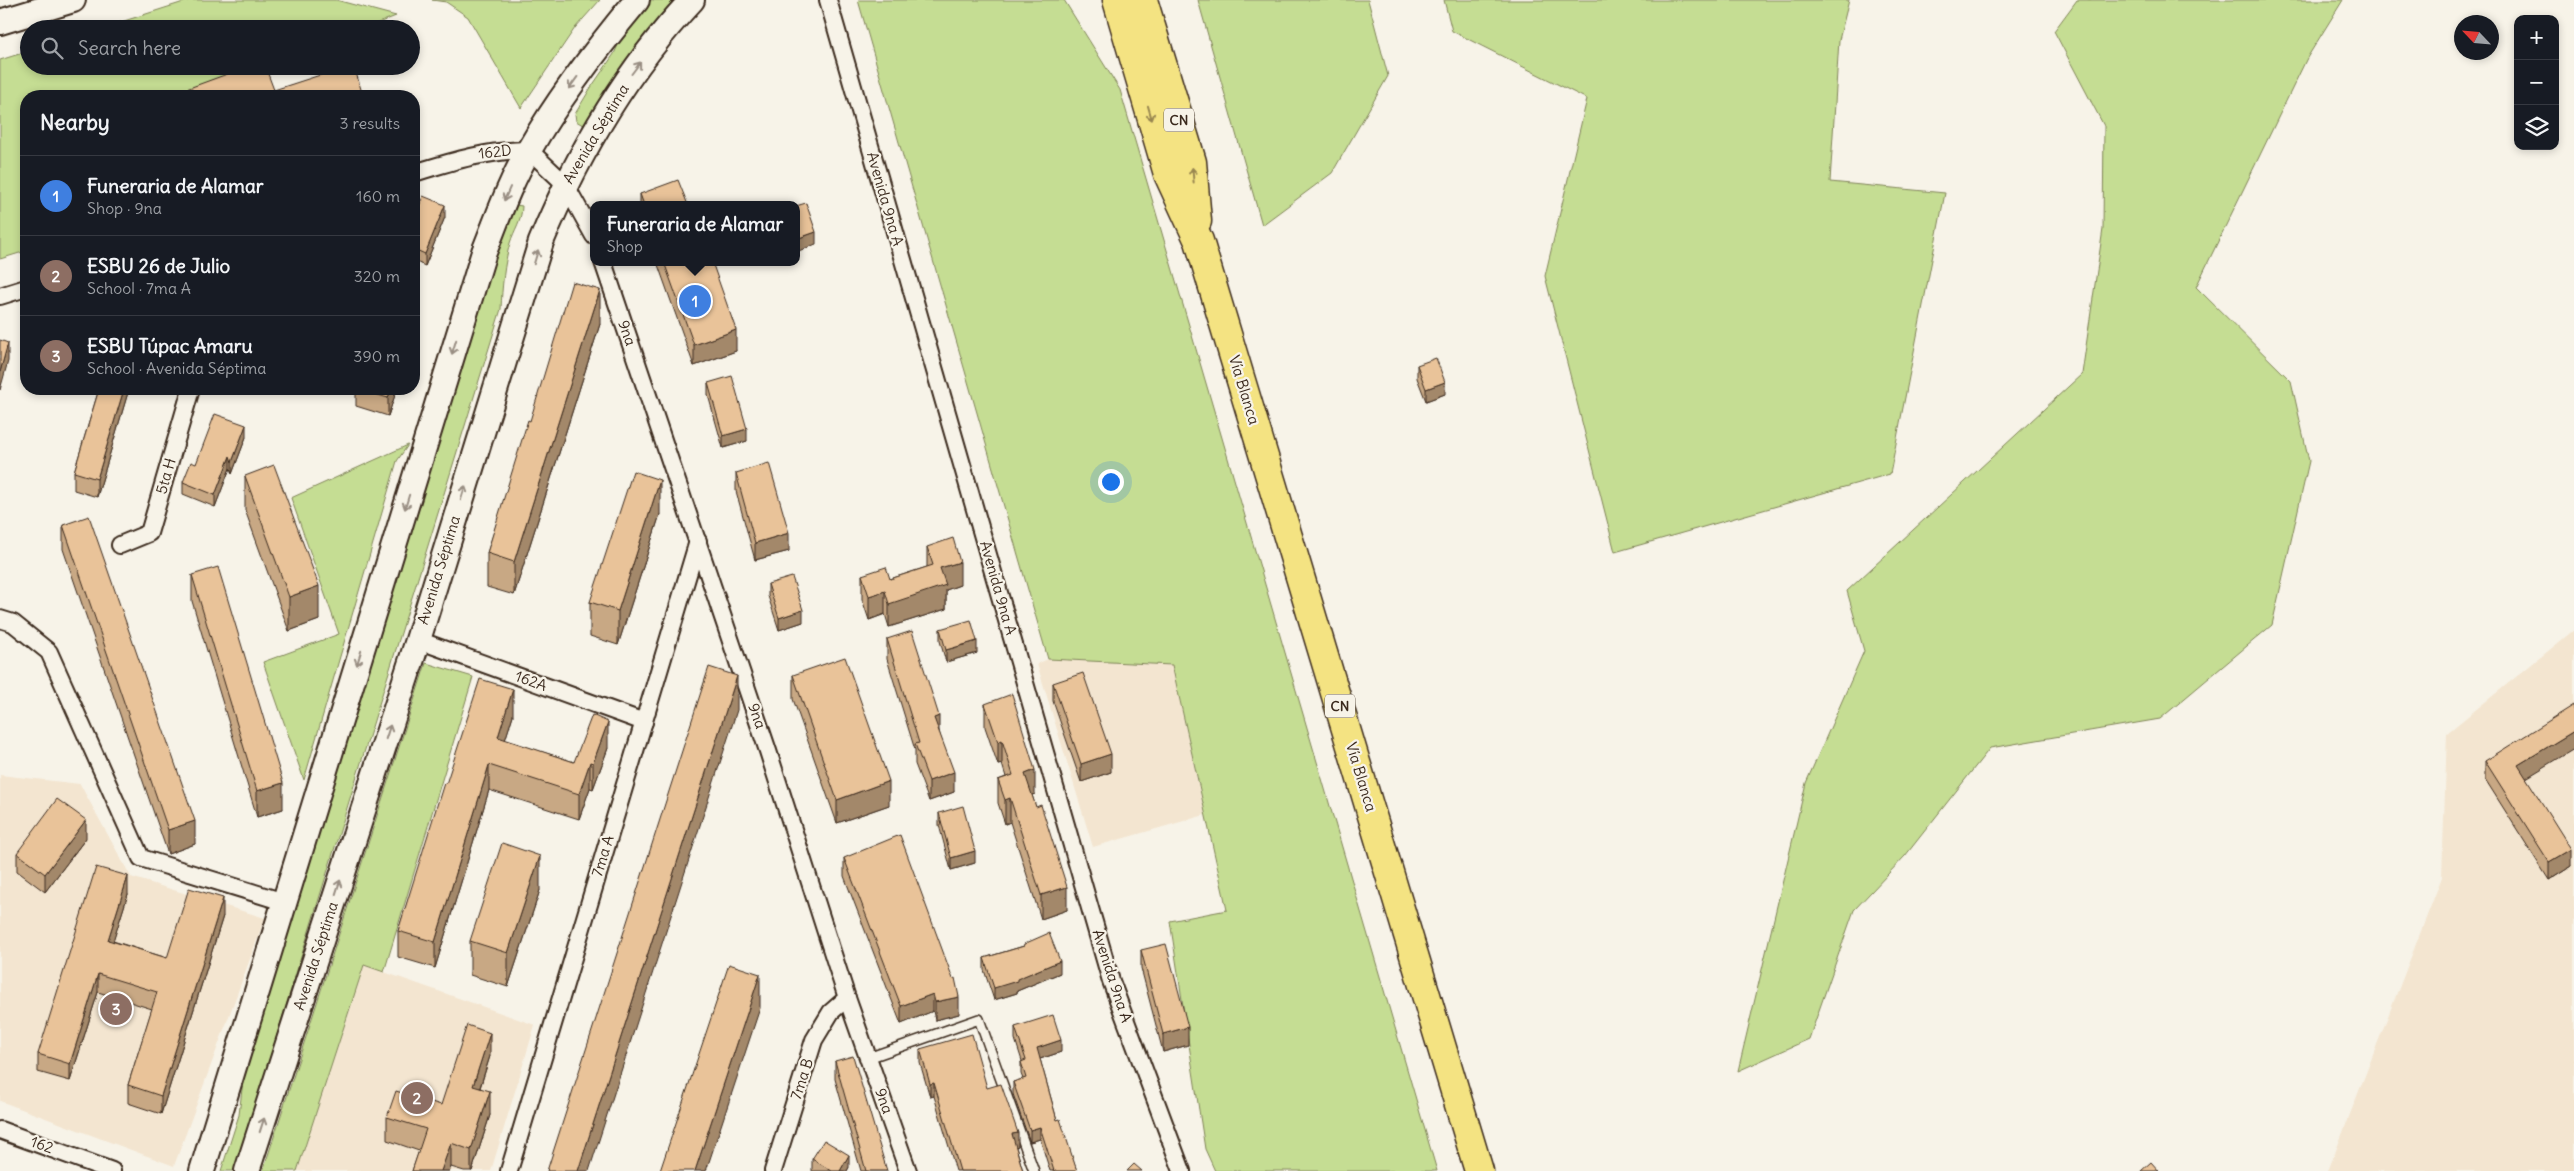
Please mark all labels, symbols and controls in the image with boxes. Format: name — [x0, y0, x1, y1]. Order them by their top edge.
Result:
north arrow — [2454, 15, 2499, 60]
map controls — [2514, 15, 2559, 150]
button: + — [2514, 15, 2559, 60]
search box — [20, 20, 420, 75]
icon: search — [38, 34, 66, 62]
text: Search here — [78, 36, 181, 60]
button: − — [2514, 60, 2559, 105]
one-way arrow — [631, 62, 642, 75]
one-way arrow — [567, 76, 578, 89]
street label: Avenida Séptima — [558, 80, 633, 187]
one-way arrow — [1146, 105, 1156, 121]
button: layers — [2514, 105, 2559, 150]
road number: CN — [1164, 108, 1194, 132]
text: Nearby — [40, 109, 110, 136]
text: 3 results — [340, 113, 400, 133]
street label: 162D — [477, 140, 513, 163]
street label: Avenida 9na A — [863, 150, 908, 248]
one-way arrow — [1188, 167, 1198, 183]
text: Funeraria de Alamar — [87, 174, 264, 198]
text: 1 — [53, 186, 59, 206]
text: 160 m — [356, 186, 400, 206]
one-way arrow — [502, 186, 512, 201]
text: Shop · 9na — [87, 198, 162, 218]
popup — [590, 201, 800, 266]
text: Funeraria de Alamar — [607, 212, 783, 236]
text: Shop — [607, 236, 643, 256]
one-way arrow — [532, 249, 542, 265]
text: ESBU 26 de Julio — [87, 254, 230, 278]
text: 2 — [52, 266, 60, 286]
text: 320 m — [354, 266, 400, 286]
text: School · 7ma A — [87, 278, 191, 298]
pin: 1 — [679, 282, 711, 320]
street label: 9na — [614, 318, 641, 349]
text: ESBU Túpac Amaru — [87, 334, 253, 358]
one-way arrow — [449, 339, 459, 355]
text: 3 — [51, 346, 61, 366]
text: 390 m — [353, 346, 400, 366]
street label: Vía Blanca — [1225, 353, 1264, 427]
text: School · Avenida Séptima — [87, 358, 266, 378]
street label: 5ta H — [151, 455, 180, 496]
your location — [1098, 469, 1124, 495]
one-way arrow — [459, 486, 469, 502]
one-way arrow — [401, 494, 411, 510]
street label: Avenida Séptima — [413, 513, 464, 627]
street label: Avenida 9na A — [976, 539, 1021, 637]
one-way arrow — [354, 649, 363, 665]
street label: 162A — [513, 666, 550, 695]
road number: CN — [1325, 694, 1355, 718]
street label: 9na — [744, 701, 771, 732]
one-way arrow — [384, 724, 394, 740]
street label: Vía Blanca — [1342, 740, 1381, 814]
street label: 7ma A — [587, 833, 618, 879]
one-way arrow — [334, 879, 344, 895]
street label: Avenida Séptima — [289, 899, 342, 1012]
street label: Avenida 9na A — [1088, 927, 1137, 1025]
pin: 3 — [100, 990, 132, 1028]
street label: 7ma B — [786, 1056, 817, 1102]
pin: 2 — [401, 1079, 433, 1117]
street label: 9na — [871, 1086, 898, 1117]
one-way arrow — [257, 1117, 267, 1133]
street label: 162 — [28, 1132, 56, 1157]

